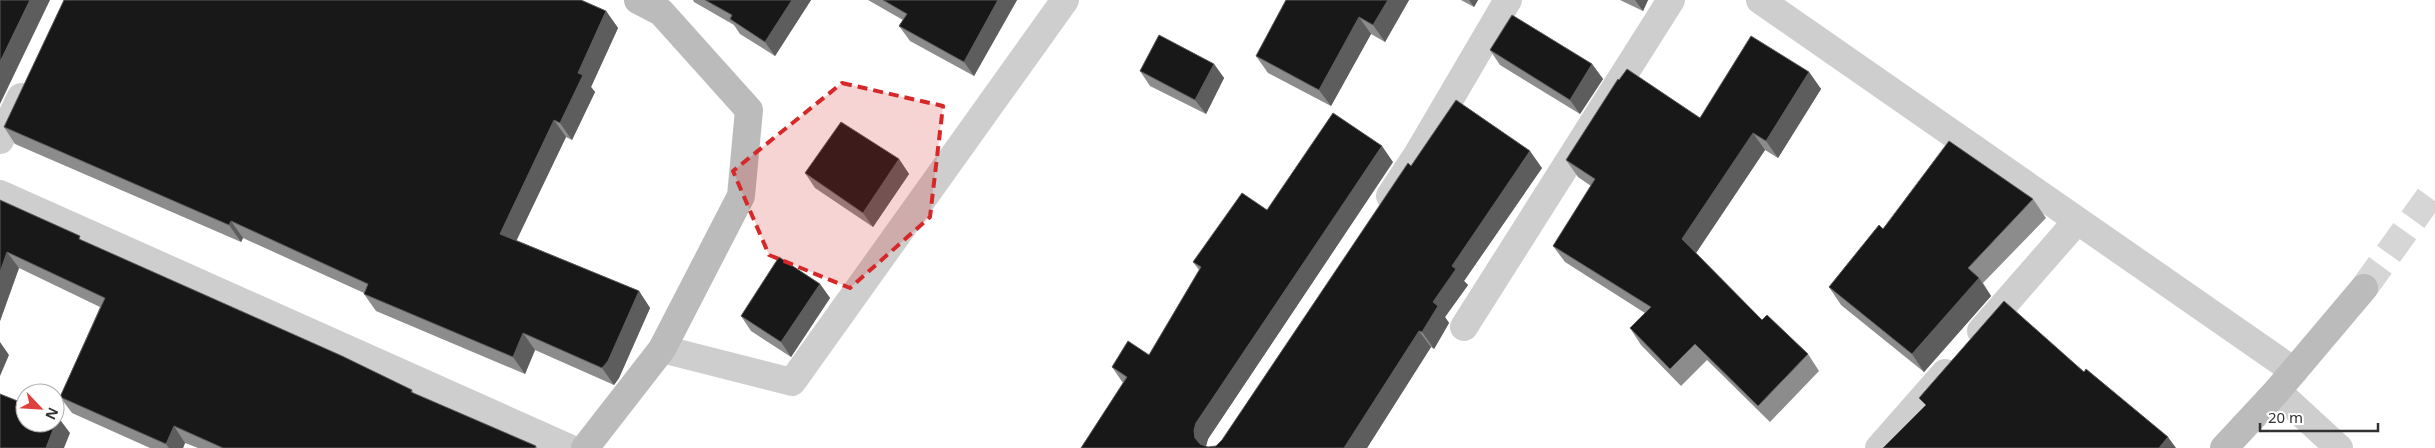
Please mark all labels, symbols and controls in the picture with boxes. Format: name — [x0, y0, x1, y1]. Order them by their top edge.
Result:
north arrow — [15, 383, 65, 433]
scale bar — [2260, 400, 2378, 432]
text: N — [41, 405, 63, 423]
text: 20 m — [2268, 407, 2303, 427]

